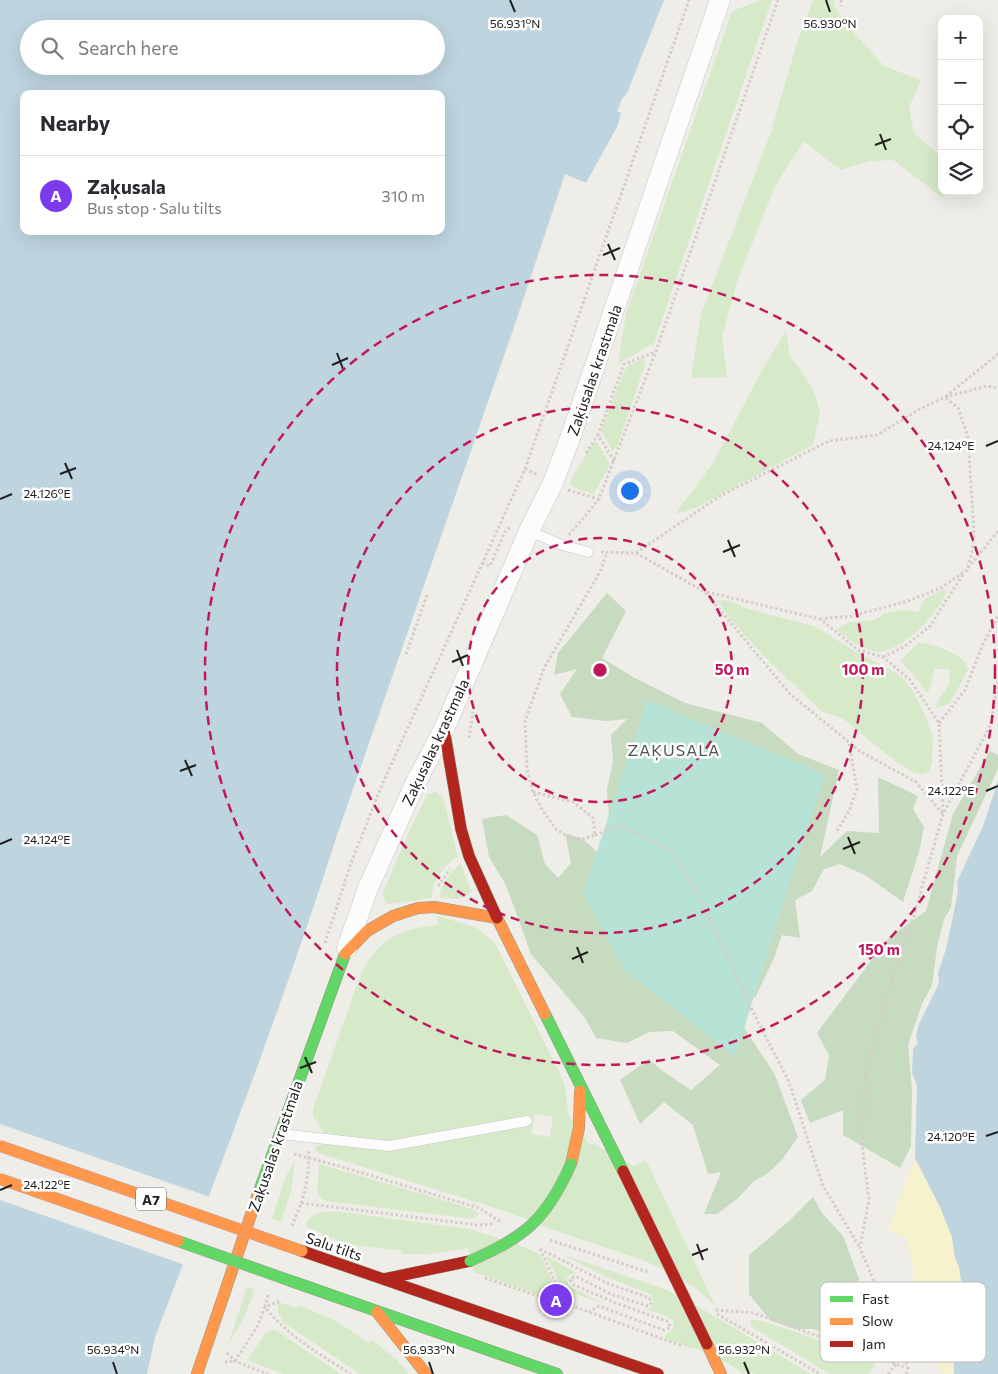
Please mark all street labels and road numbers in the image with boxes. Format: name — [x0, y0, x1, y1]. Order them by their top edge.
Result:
street label: Zaķusalas krastmala — [563, 302, 627, 439]
street label: Zaķusalas krastmala — [398, 676, 474, 809]
street label: Zaķusalas krastmala — [244, 1078, 308, 1215]
road number: A7 — [136, 1188, 166, 1210]
street label: Salu tilts — [303, 1228, 365, 1264]

